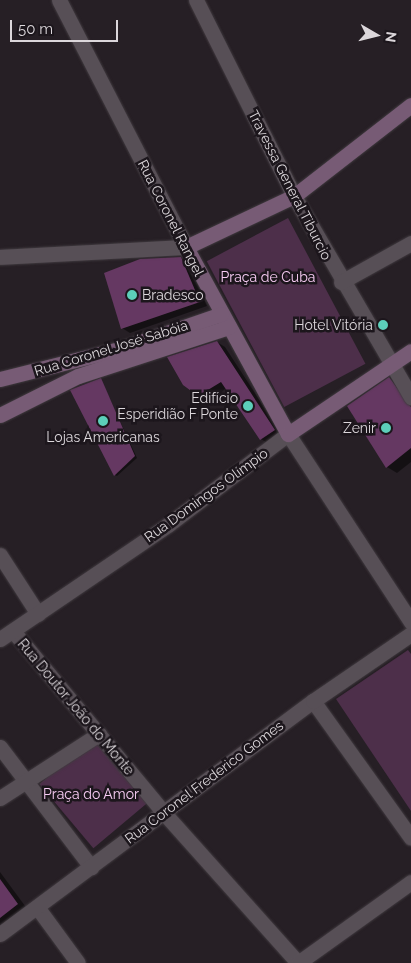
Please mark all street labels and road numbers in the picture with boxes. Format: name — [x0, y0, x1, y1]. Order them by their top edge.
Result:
street label: Travessa General Tiburcio — [245, 107, 335, 263]
street label: Rua Coronel Rangel — [134, 157, 208, 279]
street label: Rua Coronel José Sabóia — [32, 316, 190, 380]
street label: Rua Domingos Olímpio — [141, 445, 271, 545]
street label: Rua Doutor João do Monte — [14, 635, 138, 779]
street label: Rua Coronel Frederico Gomes — [121, 717, 287, 847]

